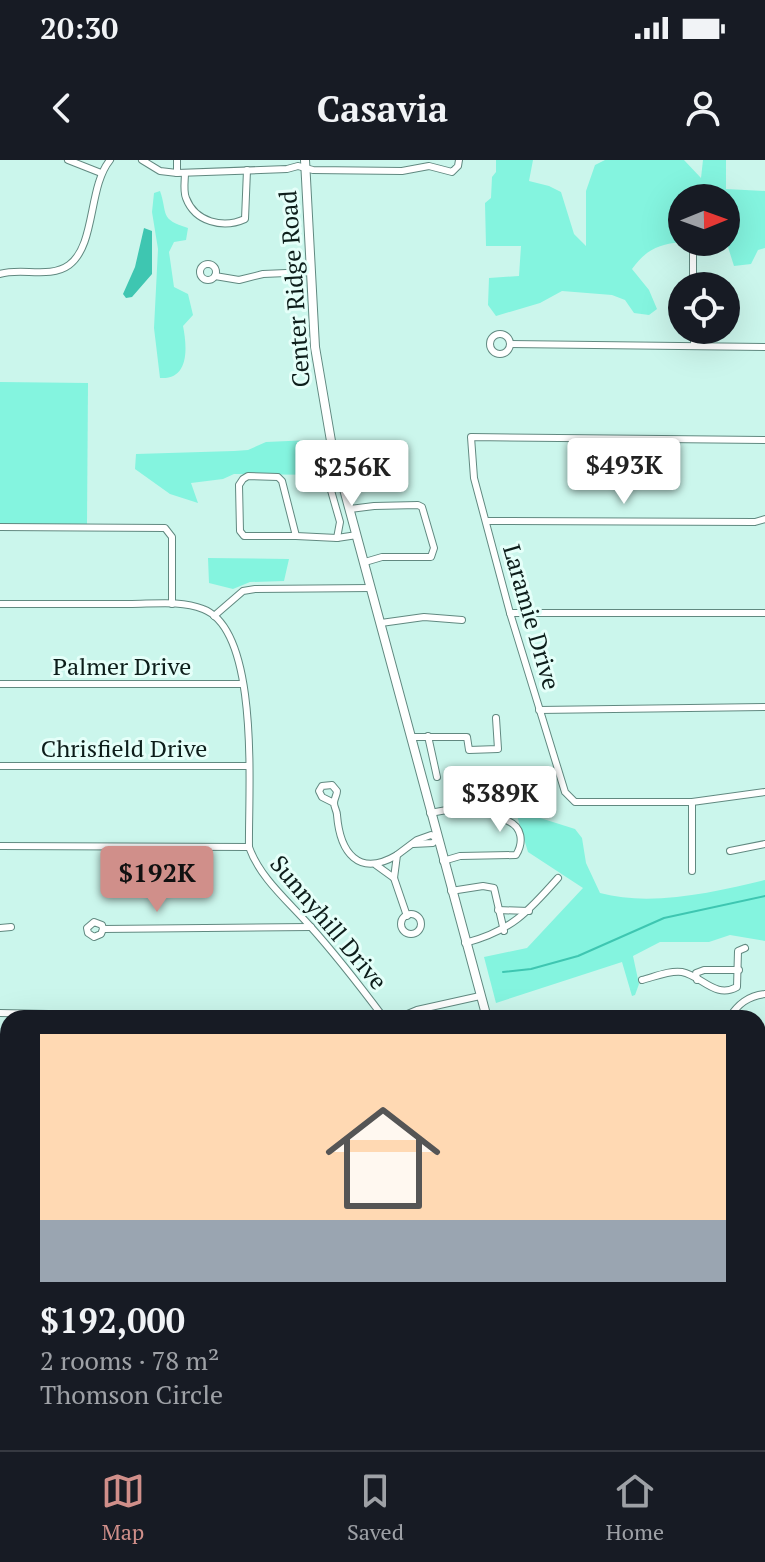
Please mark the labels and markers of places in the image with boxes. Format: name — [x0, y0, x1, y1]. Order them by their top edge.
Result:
pin: $493K — [568, 438, 680, 506]
pin: $256K — [296, 440, 408, 508]
pin: $389K — [444, 766, 556, 834]
pin: $192K — [101, 846, 213, 914]

